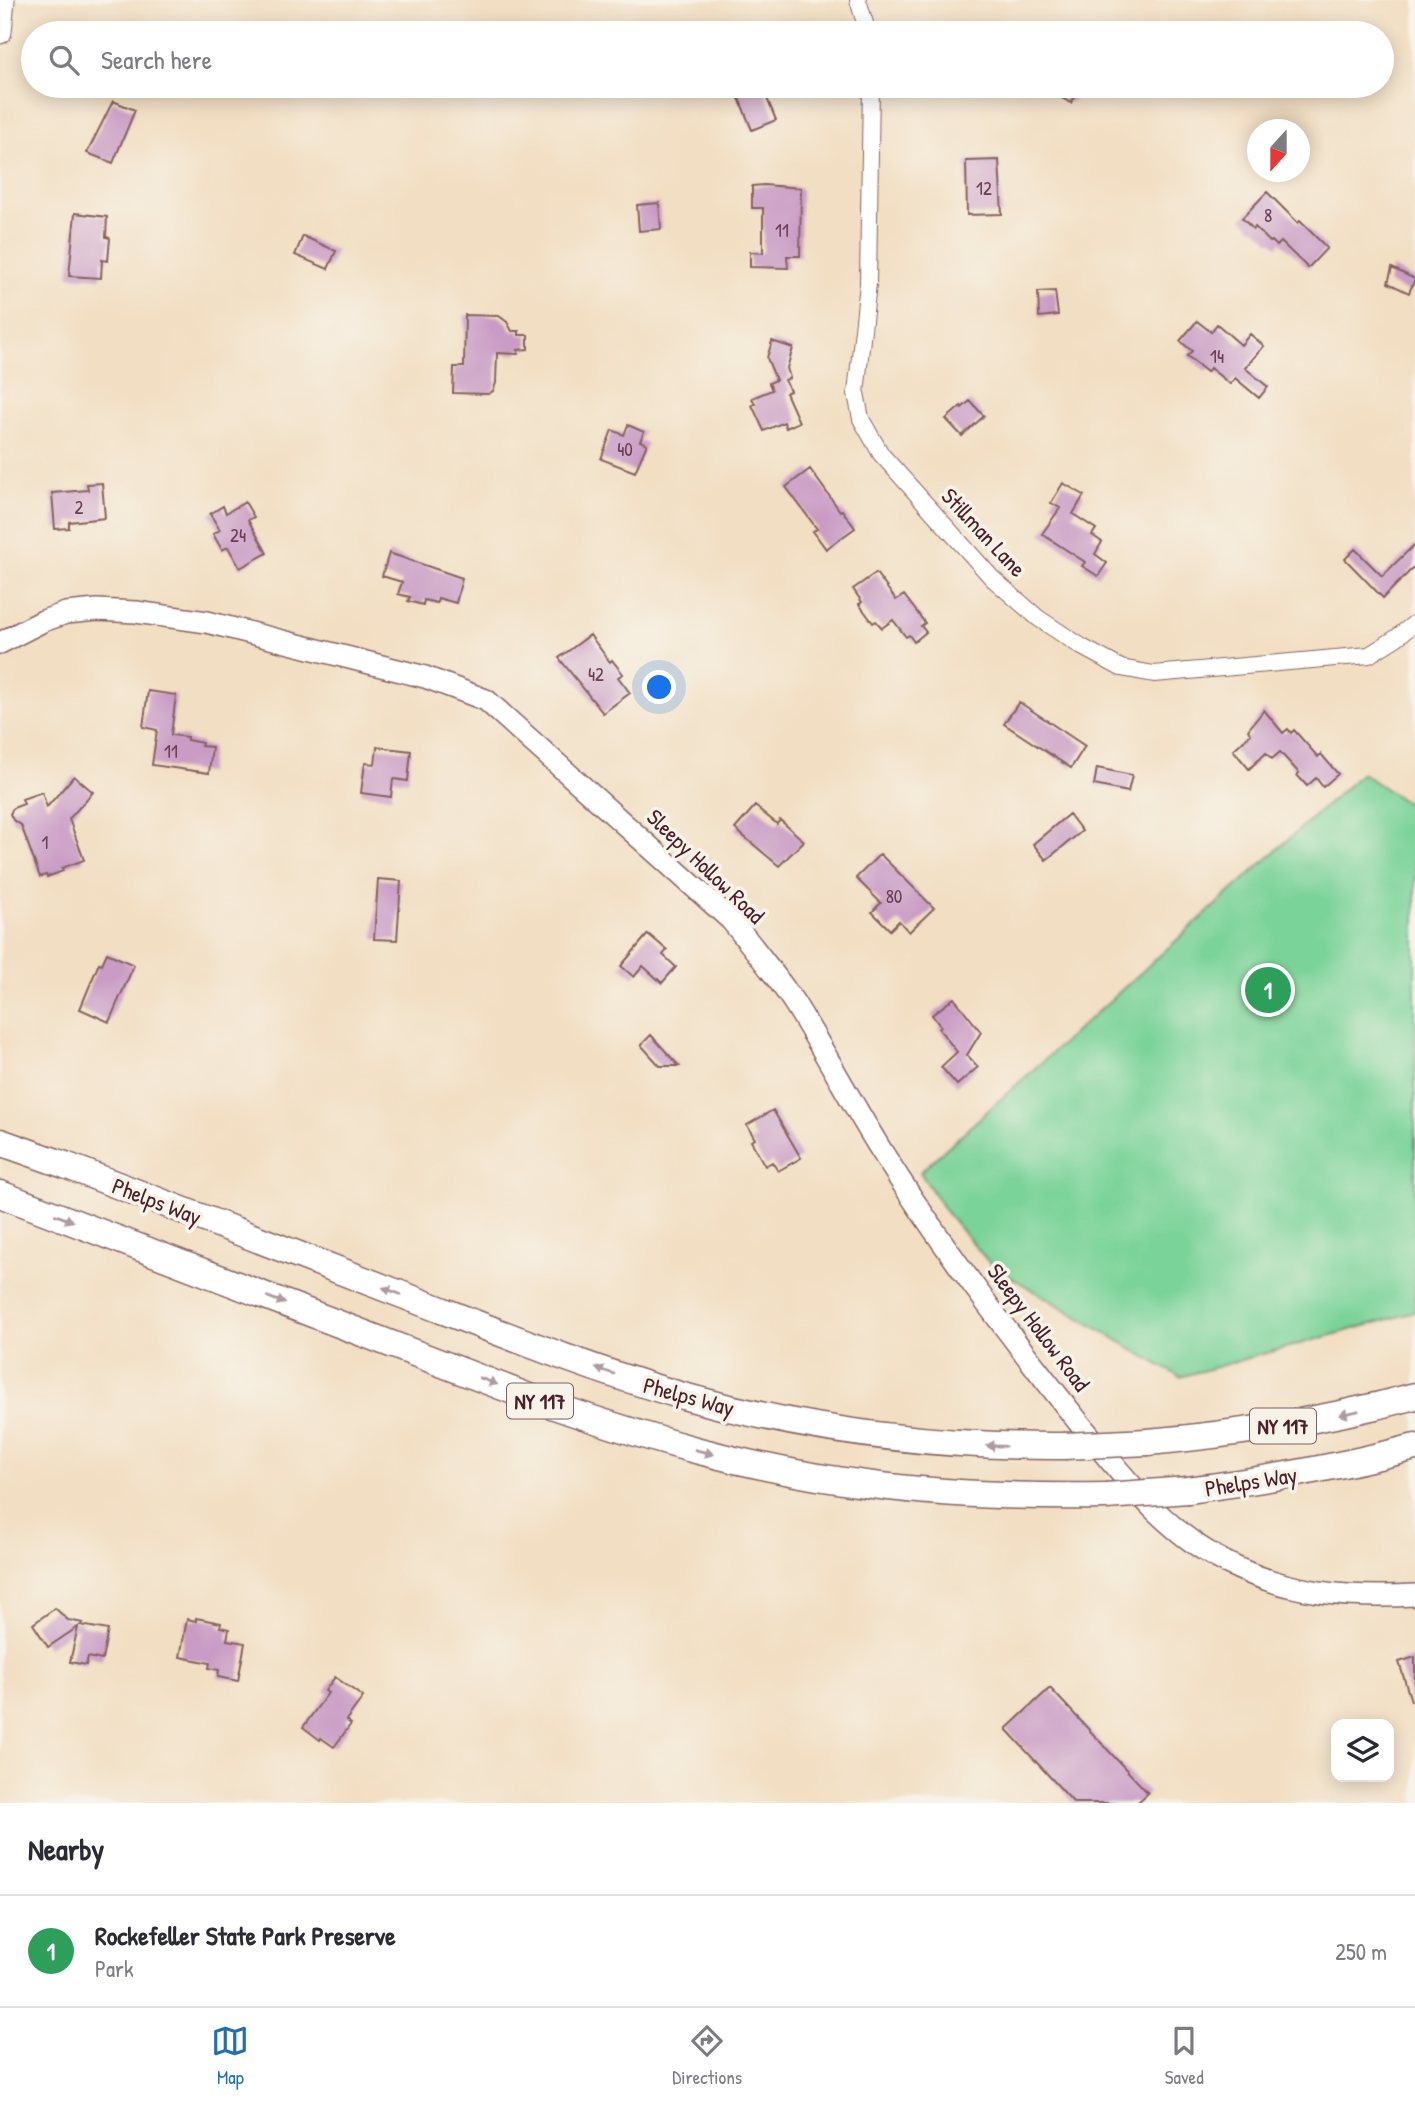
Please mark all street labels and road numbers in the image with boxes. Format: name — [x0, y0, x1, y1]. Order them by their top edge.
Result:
street label: Stillman Lane — [935, 481, 1033, 583]
street label: Sleepy Hollow Road — [640, 802, 772, 930]
street label: Phelps Way — [108, 1170, 206, 1232]
street label: Sleepy Hollow Road — [981, 1257, 1097, 1397]
street label: Phelps Way — [640, 1369, 738, 1423]
road number: NY 117 — [507, 1384, 573, 1418]
road number: NY 117 — [1250, 1408, 1316, 1444]
street label: Phelps Way — [1203, 1458, 1300, 1504]

